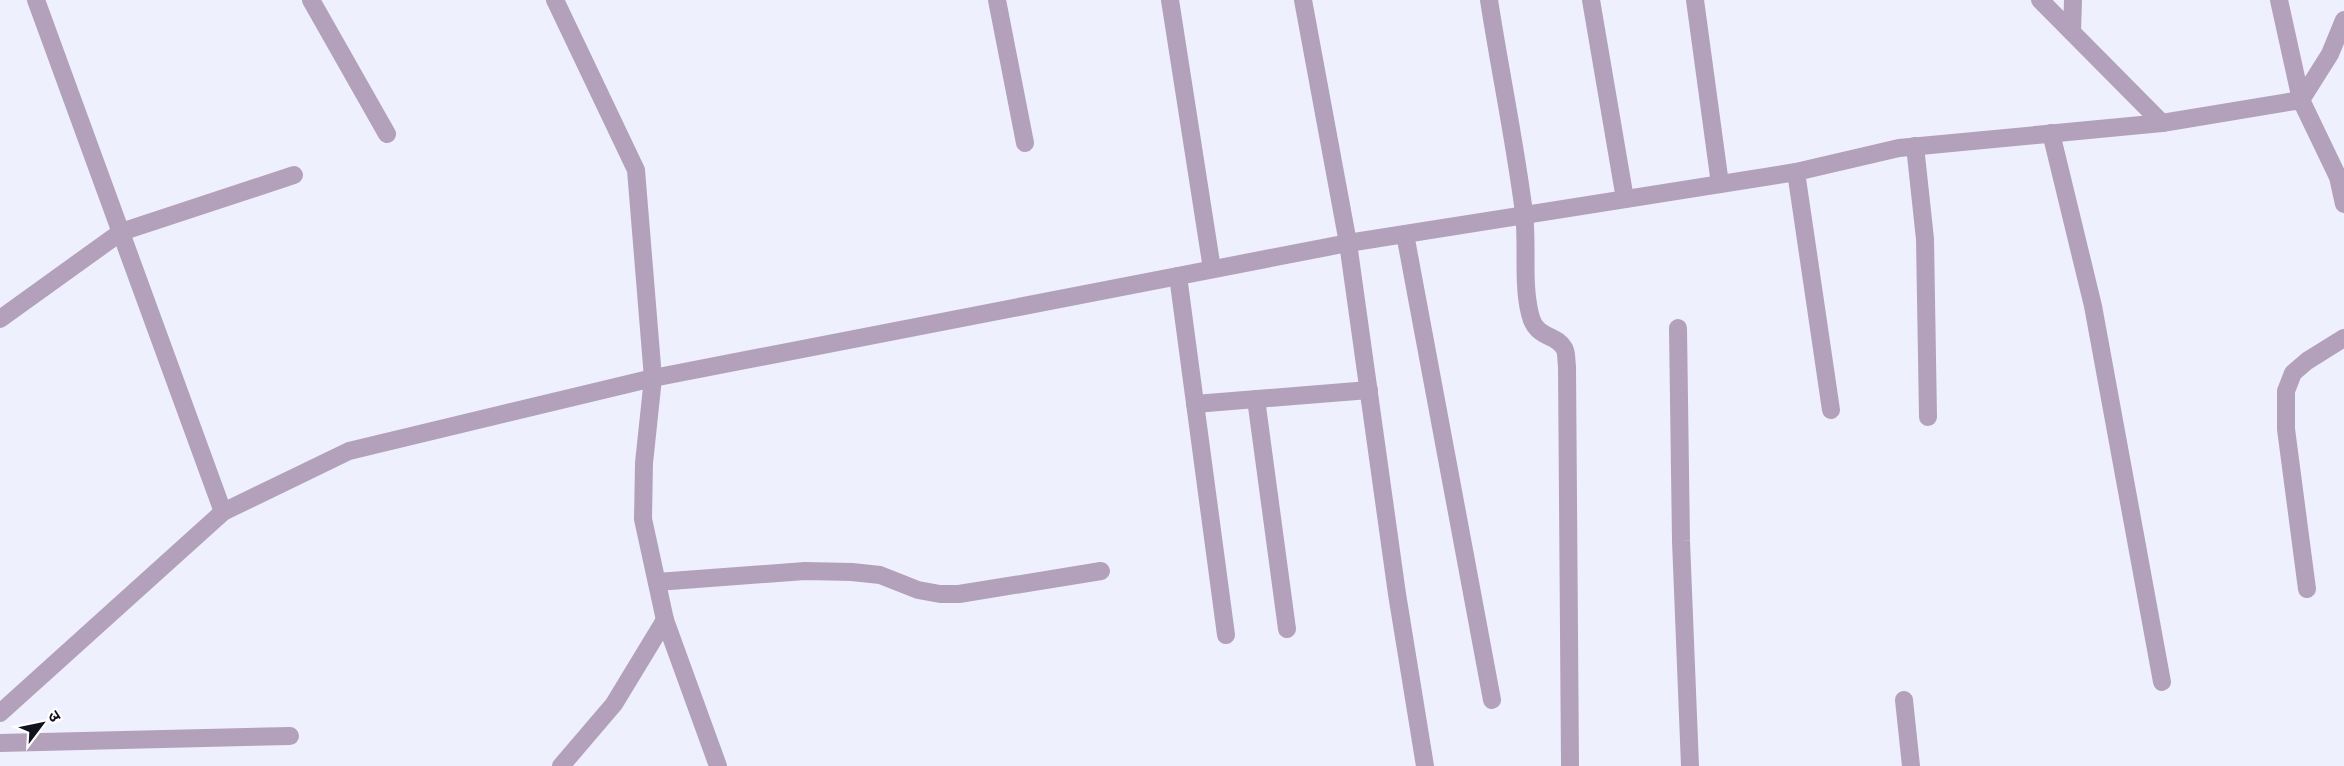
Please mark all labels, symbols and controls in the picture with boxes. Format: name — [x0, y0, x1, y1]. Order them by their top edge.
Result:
north arrow — [12, 694, 72, 754]
text: उ — [44, 707, 65, 726]

